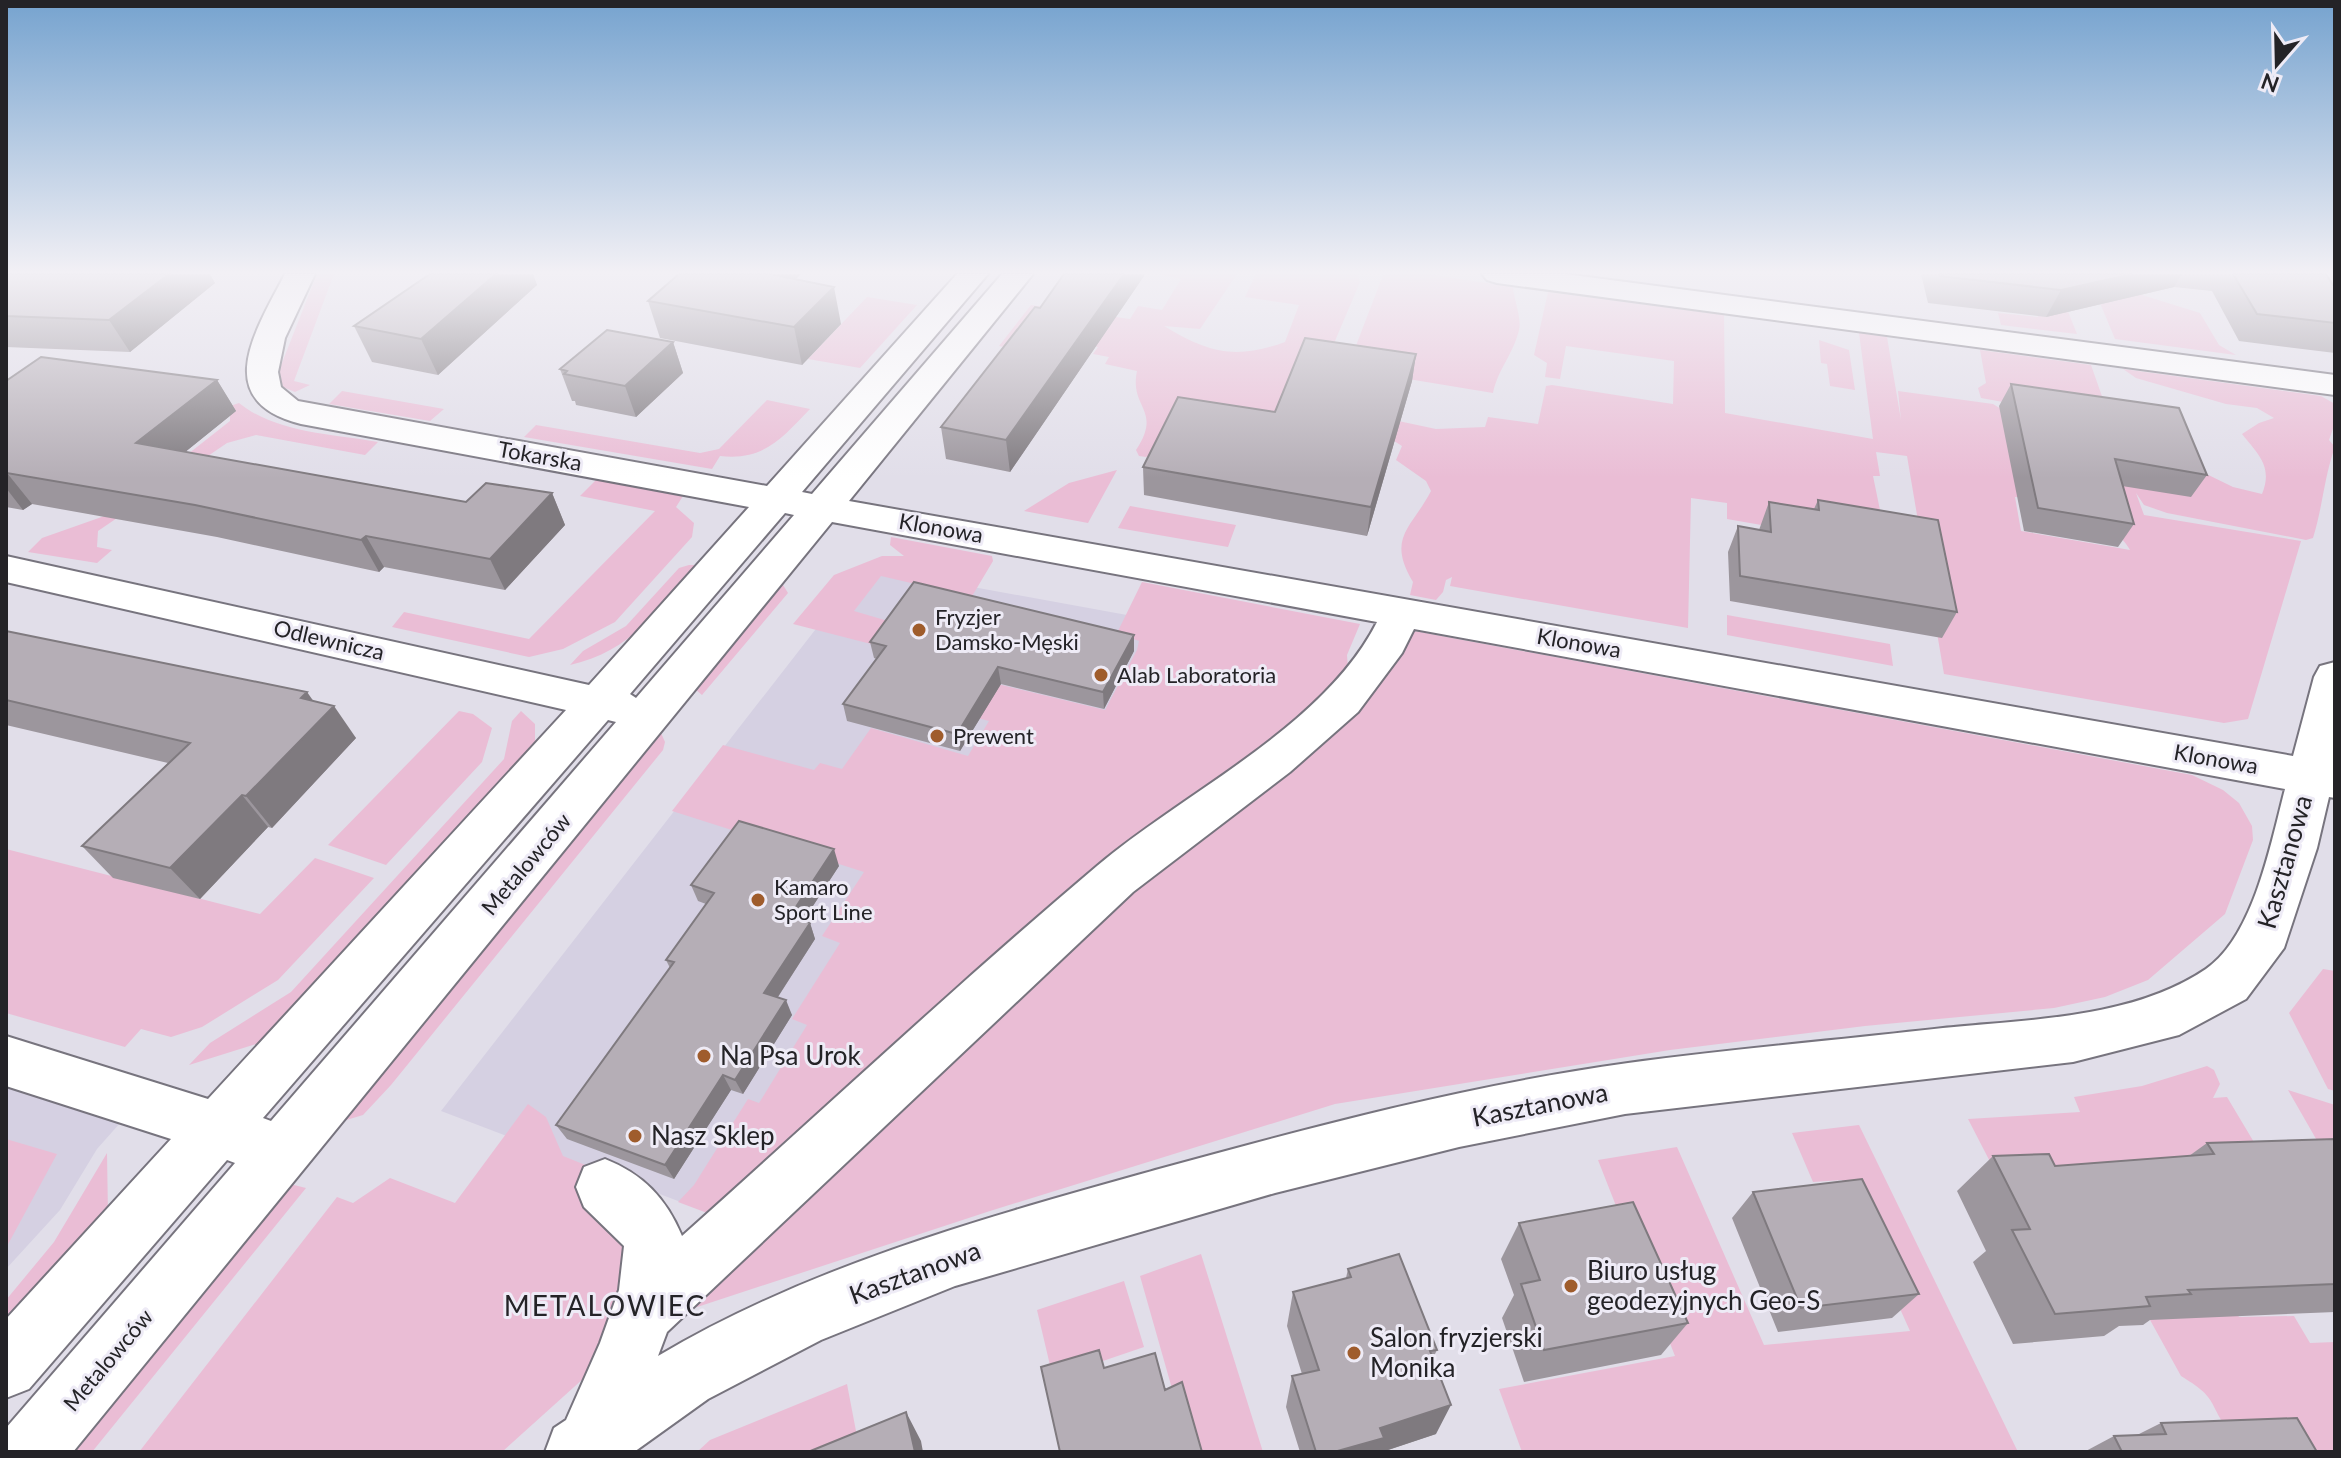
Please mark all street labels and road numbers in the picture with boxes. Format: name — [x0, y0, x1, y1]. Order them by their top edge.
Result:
street label: Tokarska — [496, 435, 584, 476]
street label: Klonowa — [897, 507, 985, 548]
street label: Odlewnicza — [271, 614, 387, 665]
street label: Klonowa — [1535, 622, 1623, 663]
street label: Klonowa — [2172, 738, 2260, 779]
street label: Kasztanowa — [2250, 791, 2318, 932]
street label: Metalowców — [475, 807, 576, 920]
street label: Kasztanowa — [1469, 1075, 1610, 1133]
street label: Kasztanowa — [845, 1233, 985, 1311]
street label: Metalowców — [57, 1303, 158, 1416]

